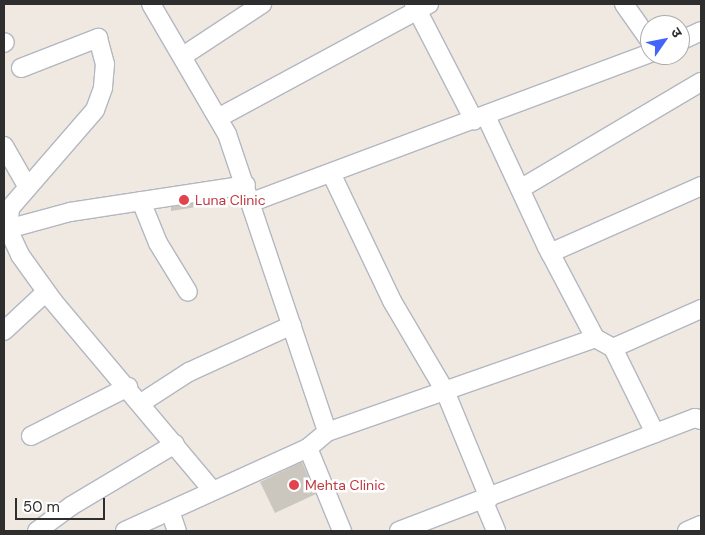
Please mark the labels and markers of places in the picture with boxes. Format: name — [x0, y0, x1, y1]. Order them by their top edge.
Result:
place label: Luna Clinic — [195, 192, 266, 208]
marker: Luna Clinic — [177, 193, 191, 207]
place label: Mehta Clinic — [305, 477, 386, 493]
marker: Mehta Clinic — [287, 478, 301, 492]

